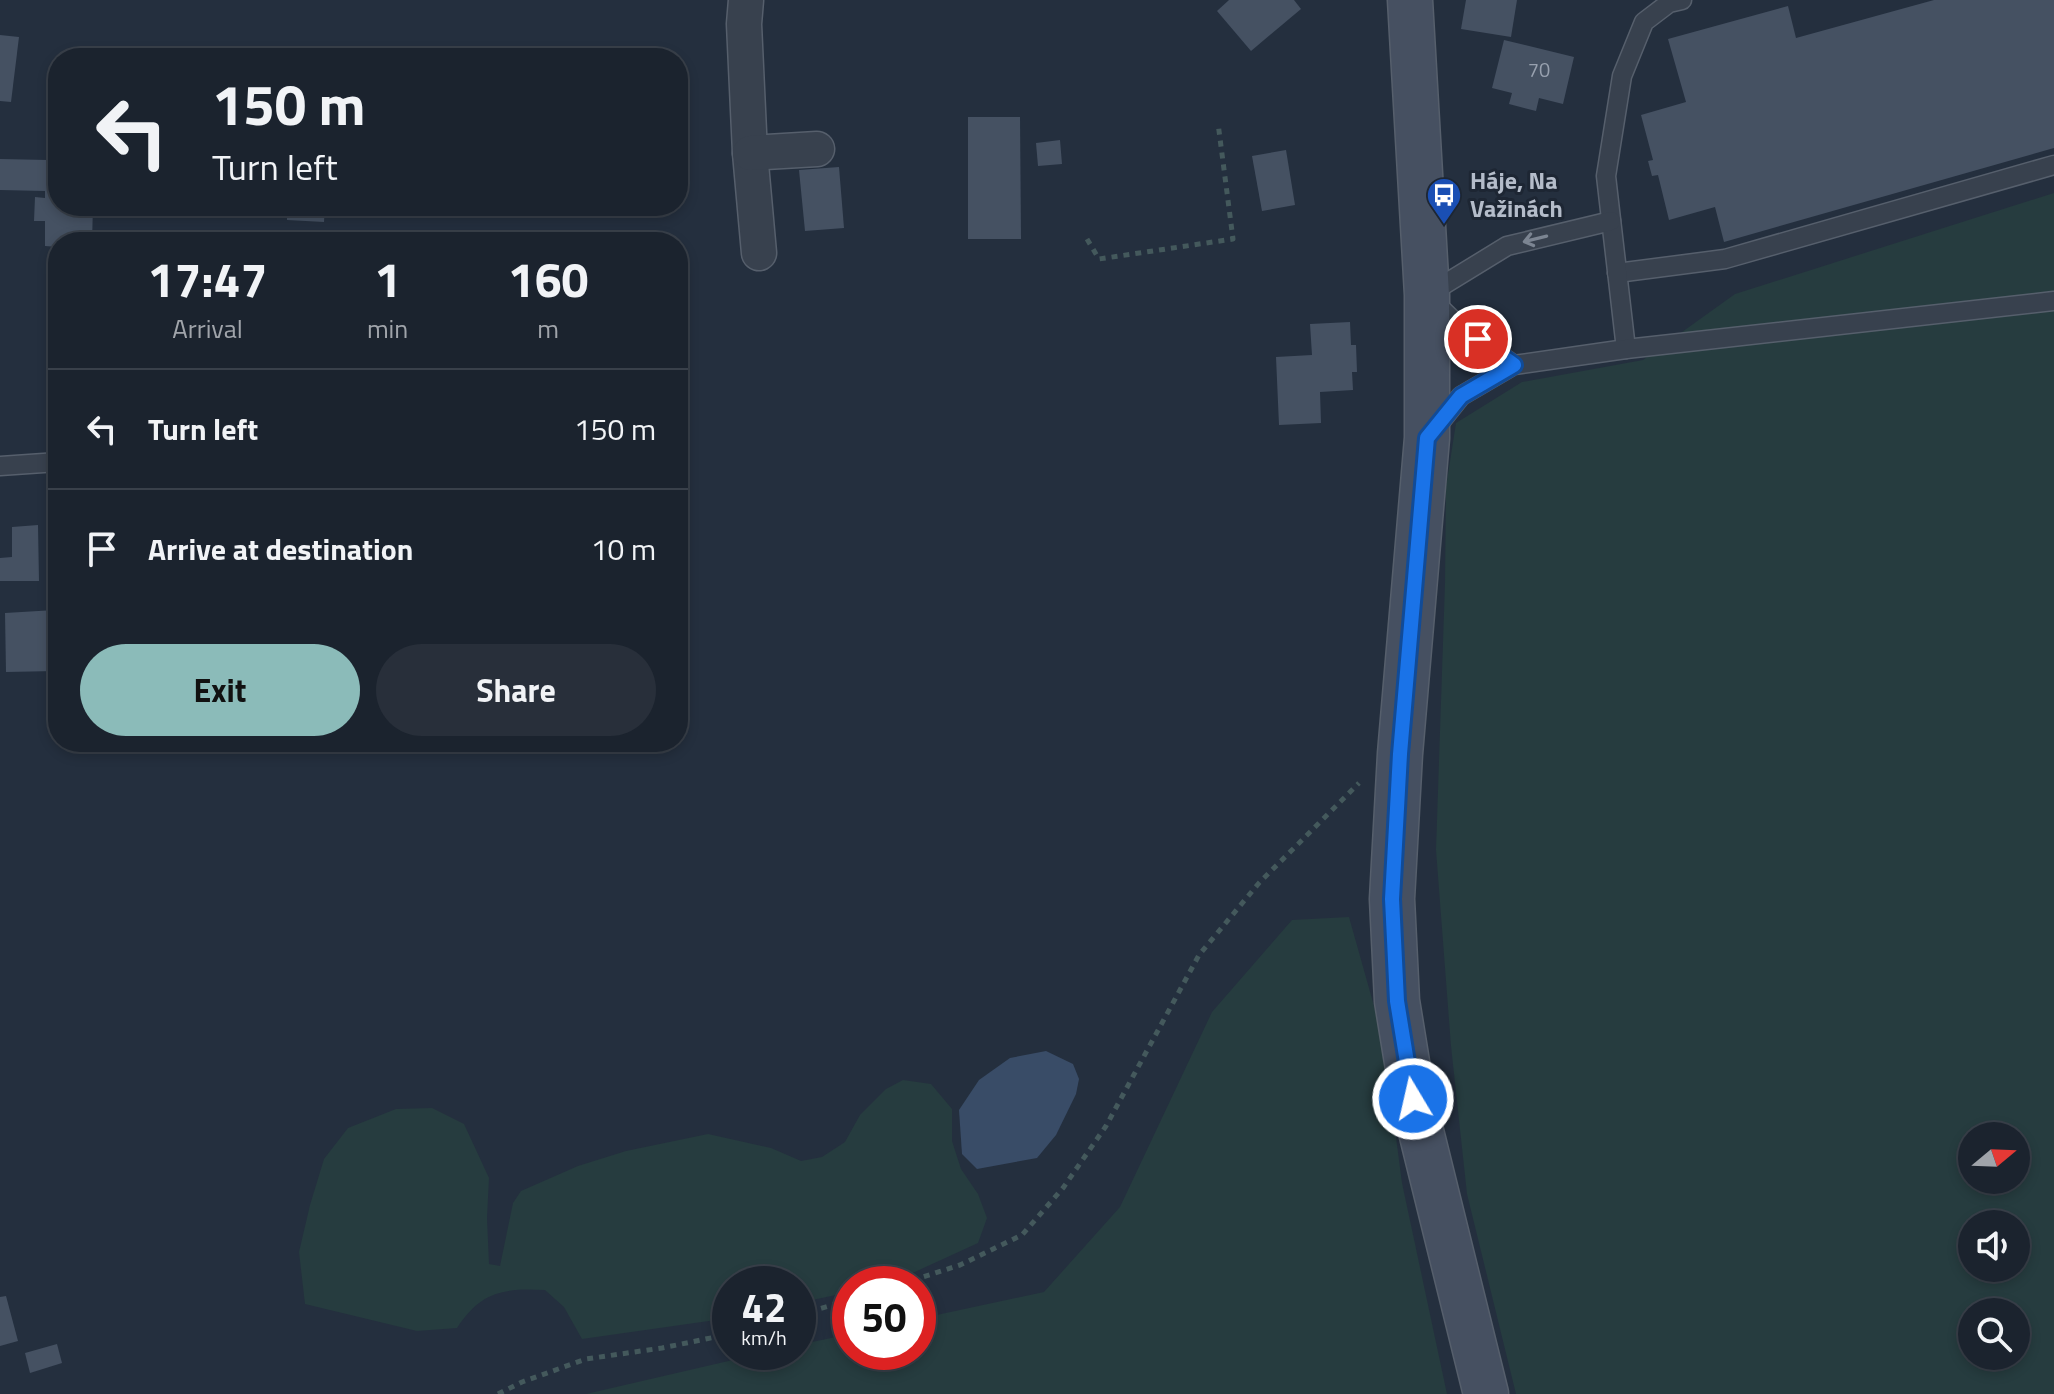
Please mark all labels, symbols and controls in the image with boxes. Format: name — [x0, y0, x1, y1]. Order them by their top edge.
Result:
house number: 70 — [1528, 54, 1550, 85]
text: 150 m — [212, 62, 365, 147]
icon: left — [80, 80, 184, 184]
text: Turn left — [212, 139, 338, 194]
place label: Háje, Na Važinách — [1470, 162, 1563, 226]
bus stop icon: Háje, Na Važinách — [1425, 176, 1463, 226]
one-way arrow — [1523, 233, 1548, 248]
text: 17:47 — [148, 243, 267, 316]
text: 1 — [374, 243, 401, 316]
text: 160 — [508, 243, 588, 316]
pin — [1444, 305, 1512, 373]
text: Arrival — [172, 309, 243, 348]
text: min — [367, 309, 408, 348]
text: m — [537, 309, 559, 348]
icon: arrive — [1456, 317, 1500, 361]
text: Turn left — [148, 406, 258, 452]
text: 150 m — [574, 406, 656, 452]
icon: left — [80, 407, 124, 451]
text: Arrive at destination — [148, 526, 413, 572]
text: 10 m — [591, 526, 656, 572]
icon: arrive — [80, 527, 124, 571]
button: Exit — [80, 644, 360, 736]
button: Share — [376, 644, 656, 736]
position arrow — [1371, 1057, 1455, 1141]
north arrow — [1958, 1122, 2030, 1194]
map controls — [1958, 1122, 2030, 1370]
button: sound — [1958, 1210, 2030, 1282]
speed limit sign: 50 — [832, 1266, 936, 1370]
text: 42 — [742, 1277, 786, 1338]
button: search — [1958, 1298, 2030, 1370]
text: km/h — [741, 1322, 787, 1353]

